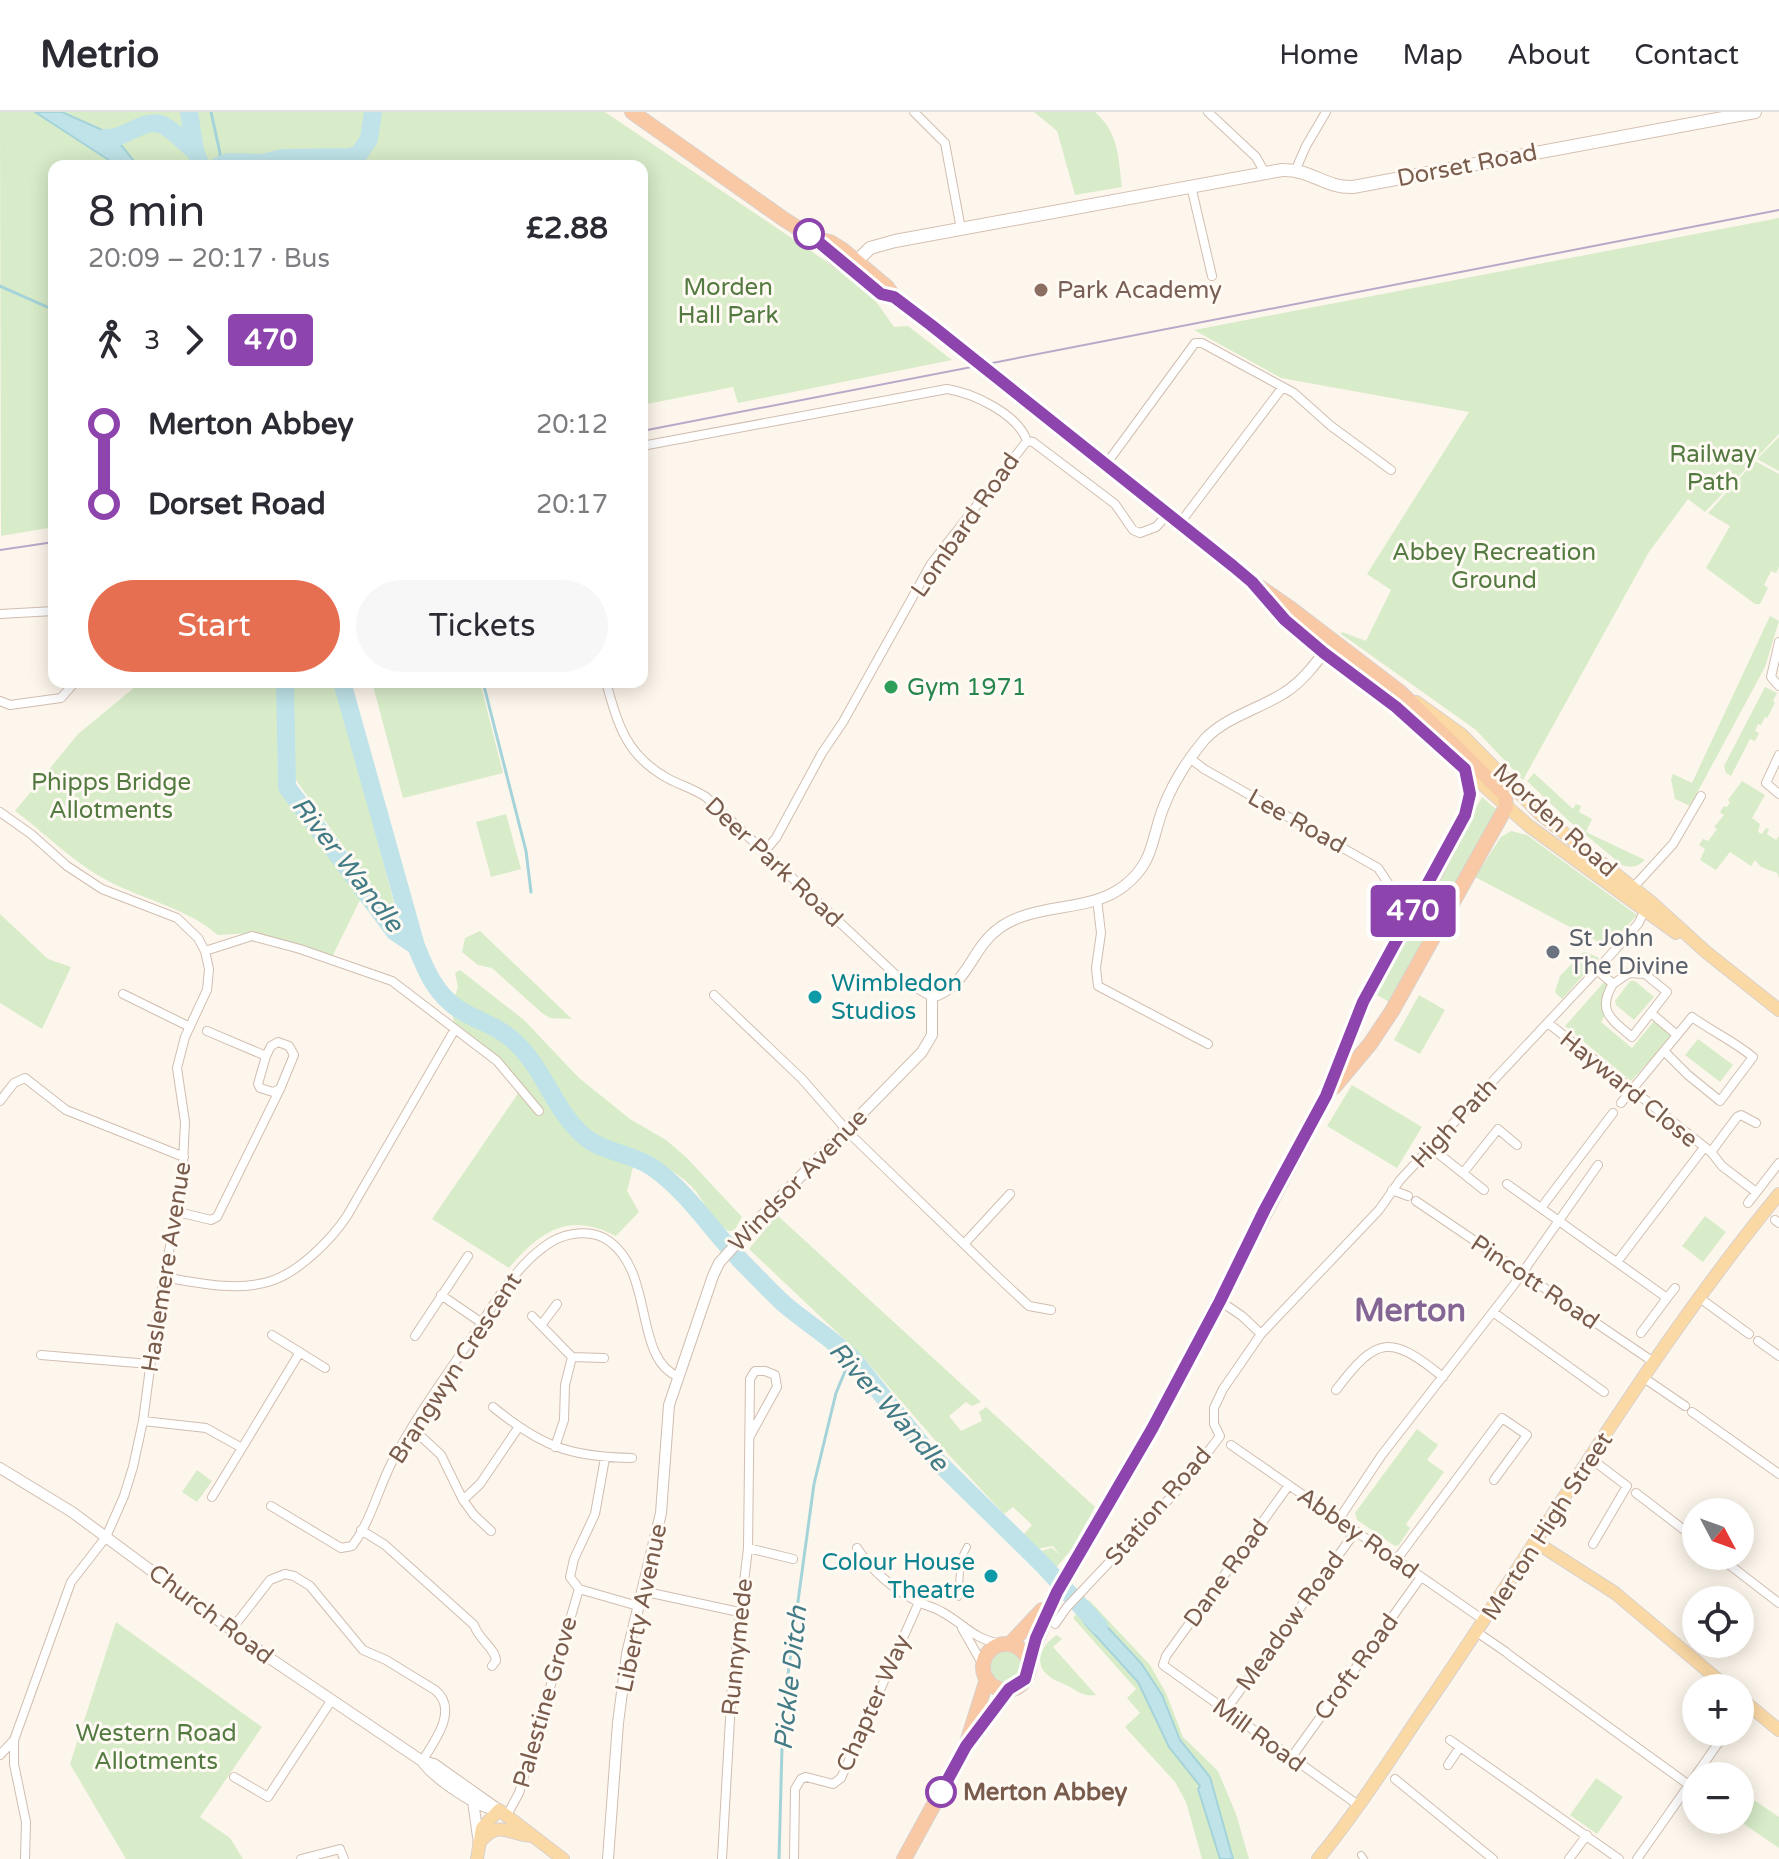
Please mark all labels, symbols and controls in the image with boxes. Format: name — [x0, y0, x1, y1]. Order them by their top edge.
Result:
text: Metrio — [40, 32, 159, 78]
text: Home — [1279, 38, 1359, 72]
text: Map — [1403, 38, 1463, 72]
text: About — [1507, 38, 1590, 72]
text: Contact — [1634, 38, 1739, 72]
street label: Dorset Road — [1395, 138, 1540, 193]
text: 8 min — [88, 186, 205, 239]
text: £2.88 — [526, 210, 608, 247]
unlabelled marker — [794, 219, 824, 249]
text: 20:09 – 20:17 · Bus — [88, 243, 330, 274]
park label: Morden Hall Park — [677, 273, 779, 330]
place label: Park Academy — [1057, 276, 1222, 305]
marker: Park Academy — [1032, 281, 1050, 299]
icon: walk — [88, 318, 132, 362]
icon: forward — [172, 318, 216, 362]
text: 470 — [244, 323, 297, 357]
text: 3 — [144, 325, 160, 356]
text: Merton Abbey — [148, 406, 354, 443]
text: 20:12 — [536, 409, 608, 440]
park label: Railway Path — [1669, 440, 1757, 497]
street label: Lombard Road — [905, 448, 1026, 603]
text: Dorset Road — [148, 486, 326, 523]
text: 20:17 — [536, 489, 608, 520]
park label: Abbey Recreation Ground — [1392, 538, 1596, 595]
button: Start — [88, 580, 340, 672]
button: Tickets — [356, 580, 608, 672]
place label: Gym 1971 — [907, 673, 1027, 702]
marker: Gym 1971 — [882, 678, 900, 696]
street label: Morden Road — [1487, 757, 1622, 883]
park label: Phipps Bridge Allotments — [31, 768, 191, 825]
street label: Lee Road — [1243, 783, 1351, 860]
water label: River Wandle — [285, 790, 411, 939]
street label: Deer Park Road — [699, 791, 849, 934]
line badge: 470 — [1367, 885, 1459, 937]
text: 470 — [1387, 894, 1439, 928]
place label: St John The Divine — [1569, 924, 1689, 981]
marker: St John The Divine — [1544, 943, 1562, 961]
place label: Wimbledon Studios — [831, 969, 962, 1026]
marker: Wimbledon Studios — [806, 988, 824, 1006]
street label: Hayward Close — [1554, 1025, 1704, 1154]
street label: High Path — [1405, 1072, 1503, 1174]
street label: Windsor Avenue — [723, 1103, 874, 1258]
street label: Haslemere Avenue — [136, 1160, 197, 1374]
street label: Pincott Road — [1465, 1229, 1604, 1336]
street label: Brangwyn Crescent — [383, 1267, 528, 1469]
district label: Merton — [1354, 1292, 1466, 1330]
water label: River Wandle — [822, 1335, 956, 1478]
street label: Merton High Street — [1476, 1427, 1619, 1626]
street label: Station Road — [1099, 1441, 1218, 1572]
street label: Abbey Road — [1292, 1481, 1424, 1586]
north arrow — [1682, 1498, 1754, 1570]
map controls — [1682, 1498, 1754, 1834]
street label: Dane Road — [1178, 1514, 1275, 1633]
street label: Liberty Avenue — [609, 1521, 674, 1695]
street label: Meadow Road — [1230, 1546, 1351, 1697]
place label: Colour House Theatre — [821, 1548, 975, 1605]
street label: Church Road — [143, 1558, 279, 1671]
marker: Colour House Theatre — [982, 1567, 1000, 1585]
street label: Runnymede — [716, 1577, 759, 1717]
button: locate — [1682, 1586, 1754, 1658]
water label: Pickle Ditch — [768, 1603, 814, 1752]
street label: Croft Road — [1308, 1608, 1405, 1726]
street label: Palestine Grove — [507, 1613, 584, 1791]
street label: Chapter Way — [830, 1630, 917, 1776]
button: + — [1682, 1674, 1754, 1746]
street label: Mill Road — [1207, 1692, 1311, 1779]
park label: Western Road Allotments — [75, 1719, 237, 1776]
button: − — [1682, 1762, 1754, 1834]
marker: Merton Abbey — [926, 1777, 956, 1807]
place label: Merton Abbey — [963, 1778, 1128, 1807]

